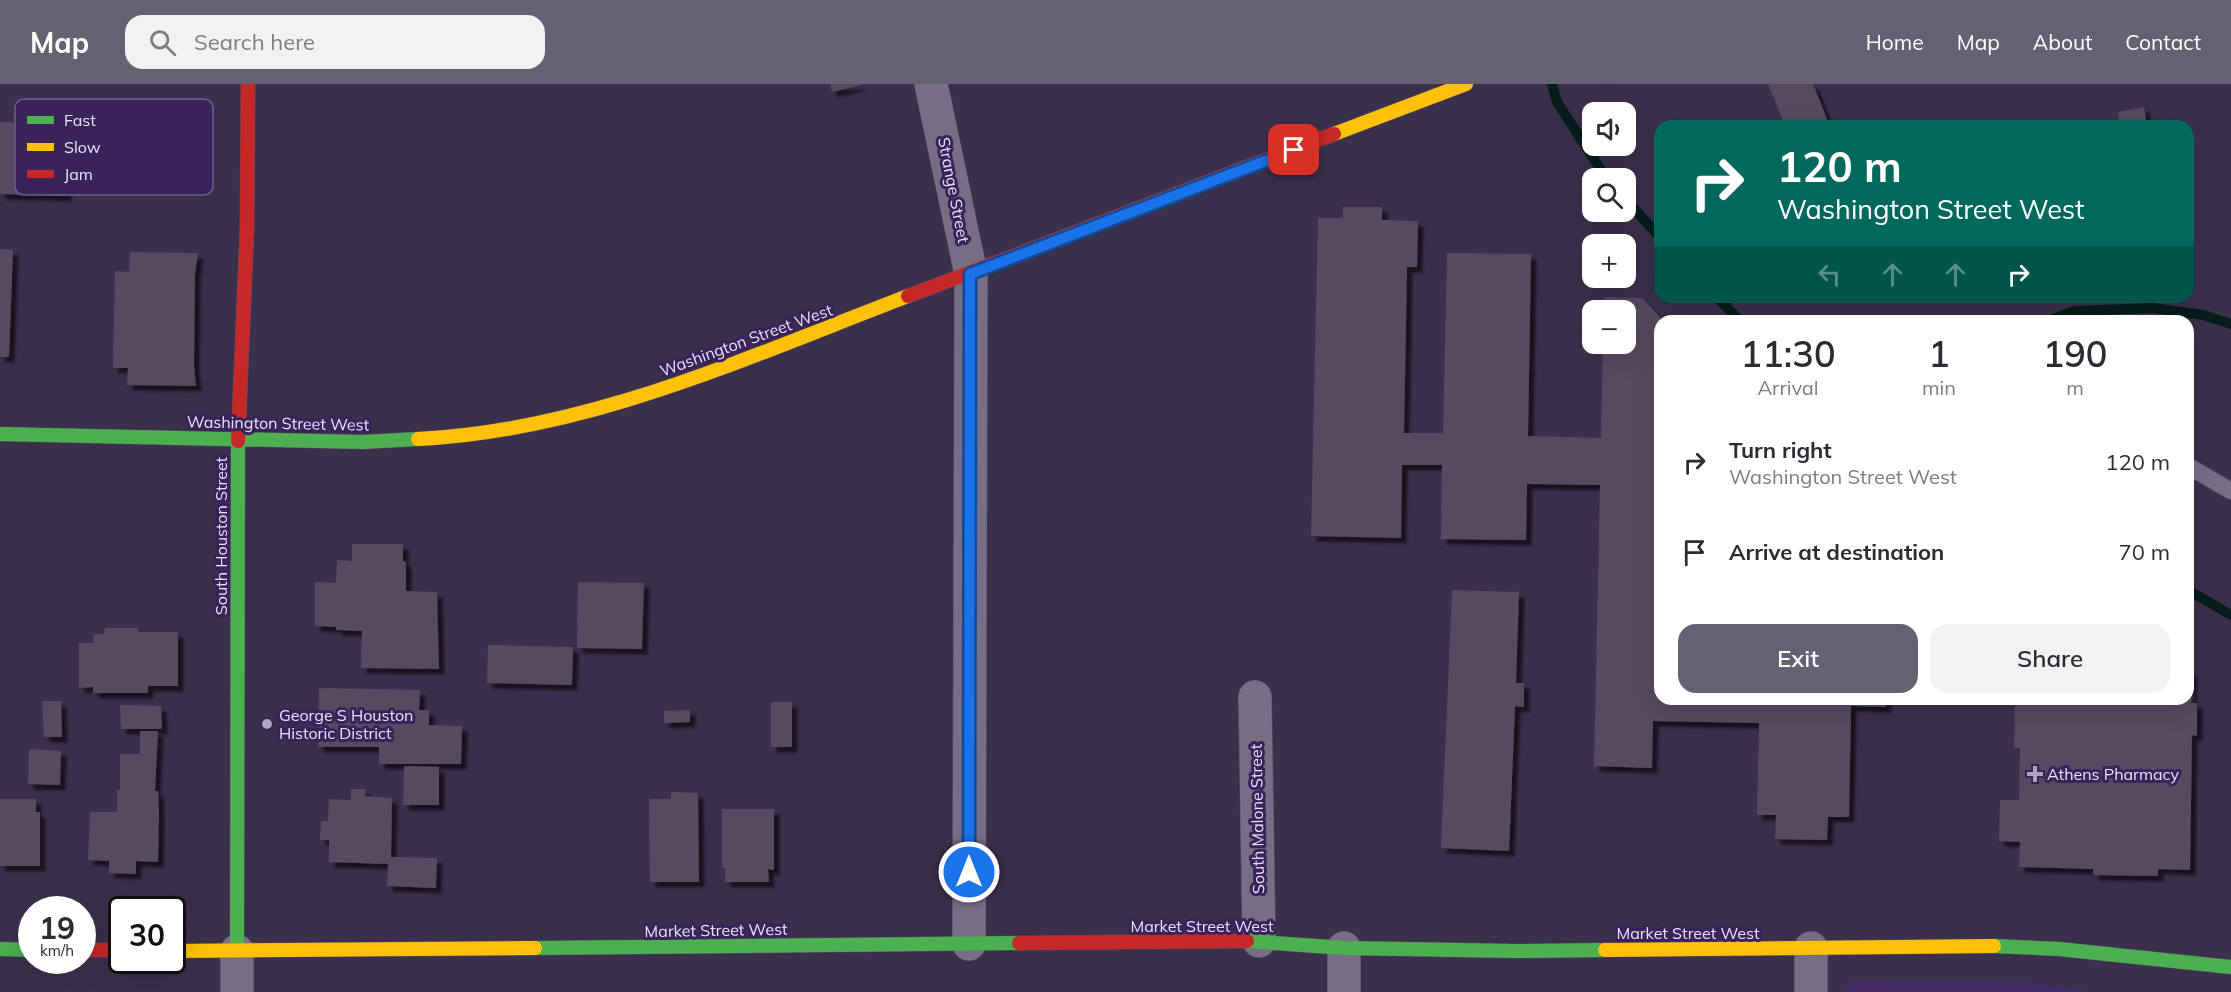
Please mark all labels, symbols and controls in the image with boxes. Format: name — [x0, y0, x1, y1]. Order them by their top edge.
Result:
search box — [125, 15, 545, 69]
text: Map — [30, 25, 89, 60]
icon: search — [146, 26, 179, 59]
text: Search here — [194, 28, 315, 56]
text: Home — [1866, 29, 1924, 55]
text: Map — [1957, 29, 2000, 55]
text: About — [2033, 29, 2092, 55]
text: Contact — [2125, 29, 2201, 55]
legend — [15, 99, 213, 195]
map controls — [1582, 102, 1636, 354]
button: sound — [1582, 102, 1636, 156]
text: Fast — [64, 110, 96, 130]
pin — [1268, 124, 1319, 175]
icon: arrive — [1277, 133, 1310, 166]
street label: Strange Street — [934, 136, 974, 245]
text: Slow — [64, 137, 101, 157]
text: 120 m — [1777, 140, 1902, 193]
icon: right — [1678, 144, 1756, 222]
text: Jam — [64, 164, 93, 184]
button: search — [1582, 168, 1636, 222]
text: Washington Street West — [1777, 192, 2085, 226]
button: + — [1582, 234, 1636, 288]
icon: left — [1813, 258, 1846, 291]
icon: ahead — [1876, 258, 1909, 291]
icon: ahead — [1939, 258, 1972, 291]
icon: right — [2002, 258, 2035, 291]
street label: Washington Street West — [657, 299, 835, 381]
button: − — [1582, 300, 1636, 354]
text: 11:30 — [1741, 331, 1835, 376]
text: 1 — [1928, 331, 1950, 376]
text: 190 — [2043, 331, 2107, 376]
text: Arrival — [1757, 375, 1819, 400]
text: min — [1922, 375, 1956, 400]
text: m — [2066, 375, 2084, 400]
street label: Washington Street West — [187, 411, 370, 435]
text: Turn right — [1729, 436, 1832, 464]
icon: right — [1678, 446, 1711, 479]
text: 120 m — [2105, 448, 2170, 476]
street label: South Houston Street — [211, 456, 231, 615]
text: Washington Street West — [1729, 464, 1957, 489]
icon: arrive — [1678, 536, 1711, 569]
text: Arrive at destination — [1729, 538, 1944, 566]
text: 70 m — [2119, 538, 2170, 566]
button: Exit — [1678, 624, 1918, 693]
button: Share — [1930, 624, 2170, 693]
place label: George S Houston Historic District — [279, 705, 413, 743]
marker: George S Houston Historic District — [260, 717, 274, 731]
street label: South Malone Street — [1246, 743, 1268, 894]
place label: Athens Pharmacy — [2047, 764, 2180, 784]
marker: Athens Pharmacy — [2028, 767, 2042, 781]
position arrow — [937, 840, 1001, 904]
speed limit sign: 30 — [108, 896, 186, 974]
text: 19 — [39, 909, 75, 947]
street label: Market Street West — [1130, 916, 1274, 936]
street label: Market Street West — [644, 919, 788, 941]
street label: Market Street West — [1616, 923, 1760, 943]
text: km/h — [40, 941, 74, 960]

